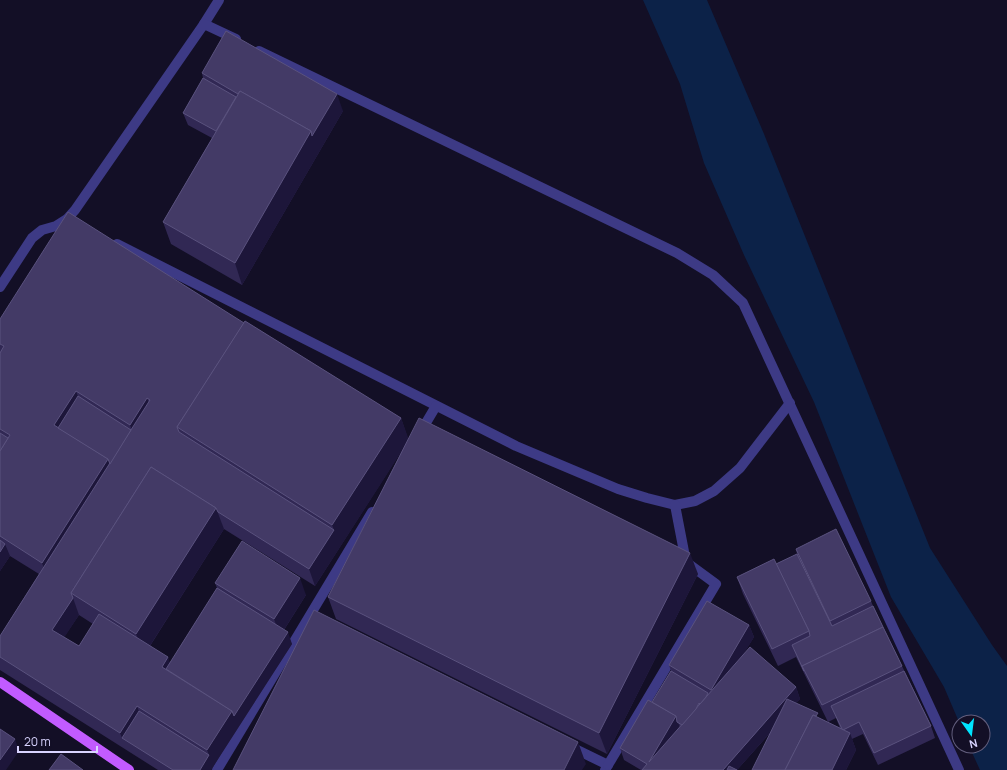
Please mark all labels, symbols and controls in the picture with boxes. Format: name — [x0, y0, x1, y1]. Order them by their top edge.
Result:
north arrow — [951, 714, 991, 754]
scale bar — [18, 728, 97, 754]
text: 20 m — [24, 733, 51, 750]
text: N — [968, 736, 979, 752]

